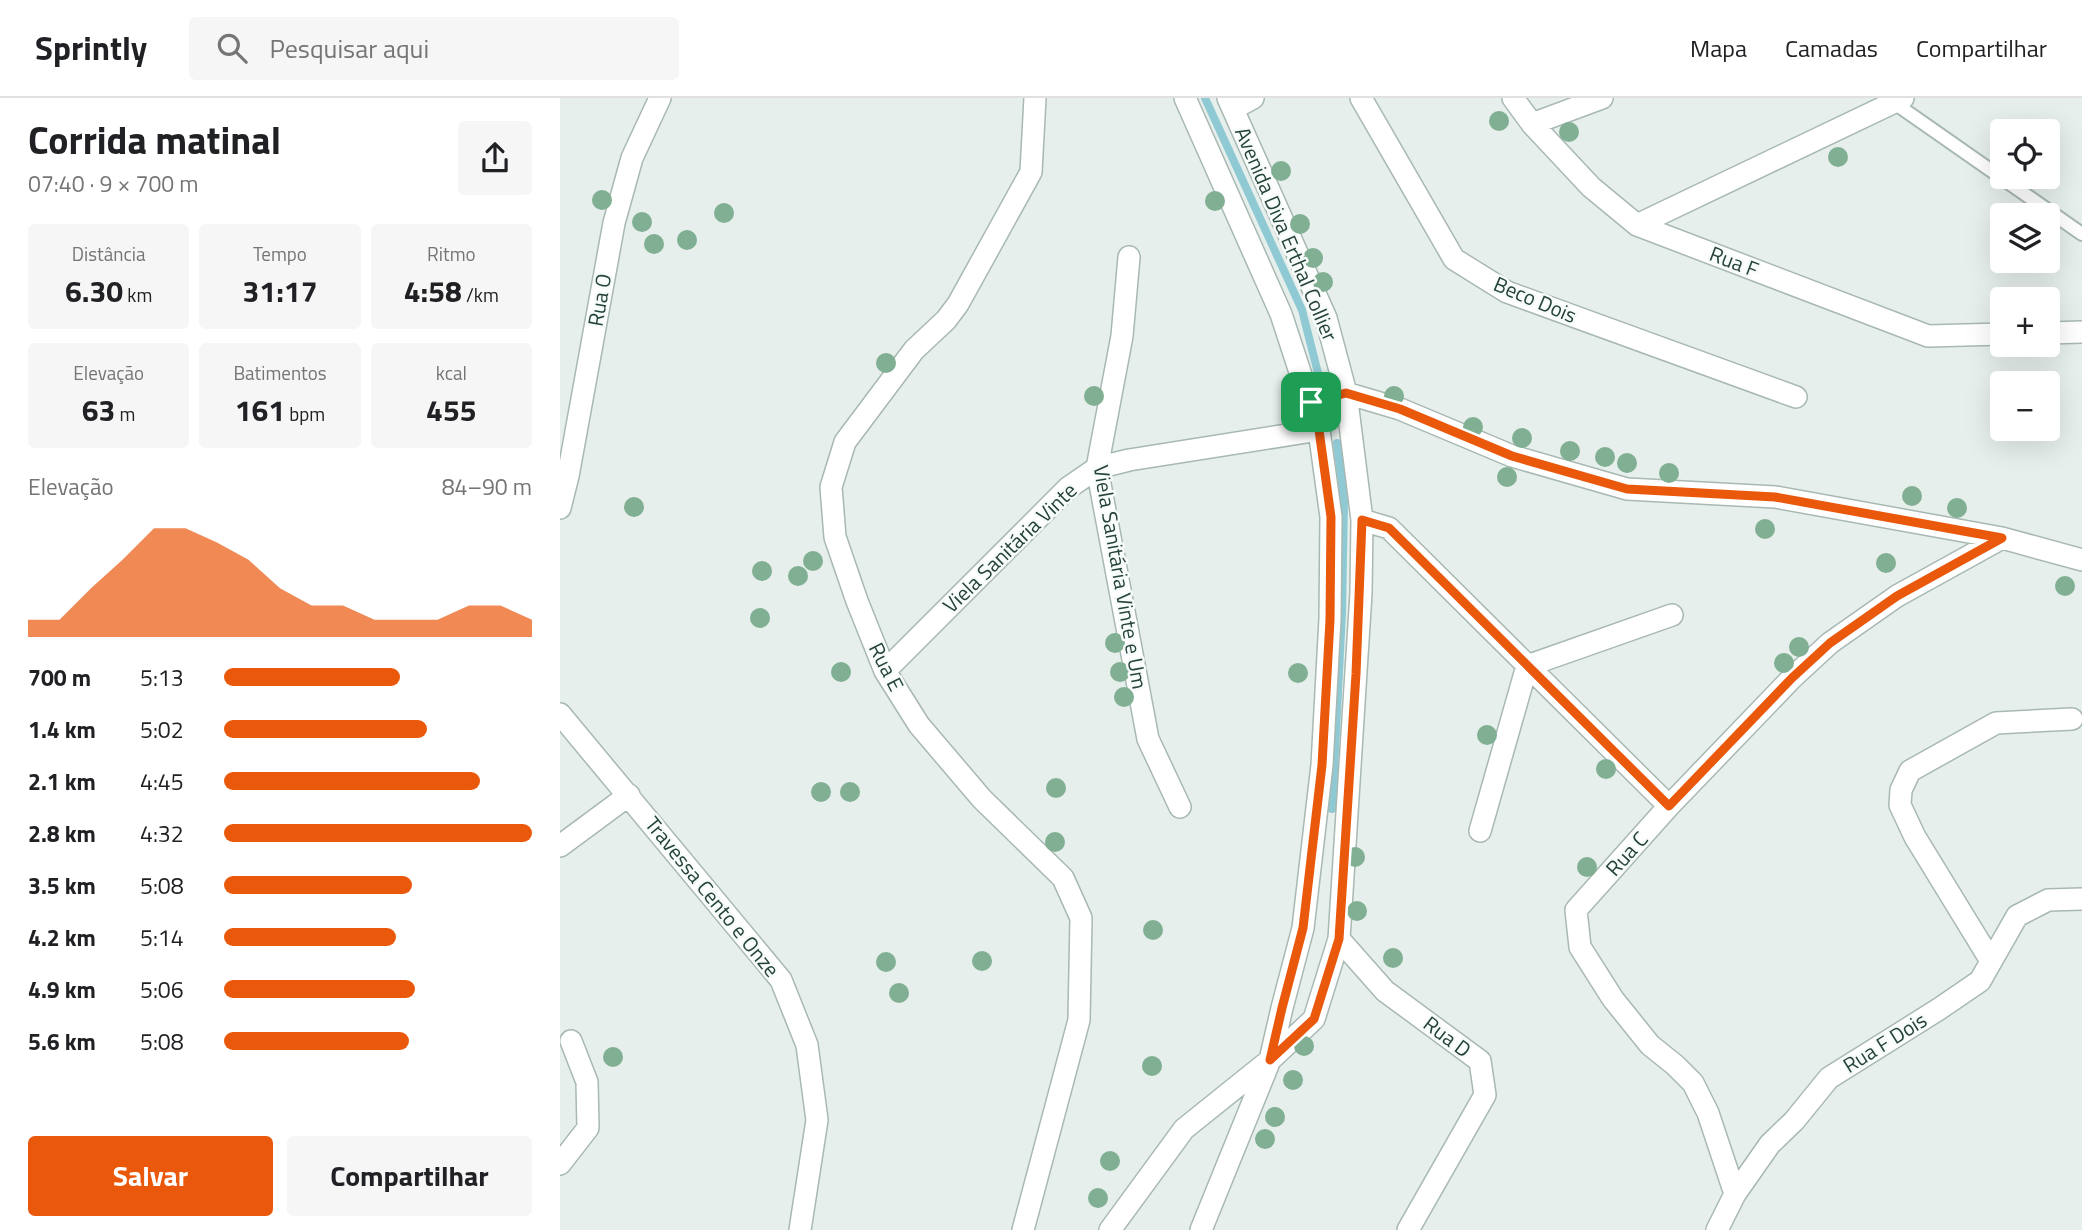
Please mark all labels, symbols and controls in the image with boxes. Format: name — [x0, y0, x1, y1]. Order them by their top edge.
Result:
search box — [189, 17, 679, 80]
text: Sprintly — [35, 23, 147, 73]
icon: search — [213, 29, 251, 67]
text: Pesquisar aqui — [269, 29, 429, 68]
text: Mapa — [1690, 30, 1747, 66]
text: Camadas — [1785, 30, 1878, 66]
text: Compartilhar — [1916, 30, 2047, 66]
text: Corrida matinal — [28, 111, 281, 169]
map controls — [1990, 119, 2060, 441]
button: locate — [1990, 119, 2060, 189]
button: share — [458, 121, 532, 195]
street label: Avenida Diva Erthal Collier — [1227, 121, 1347, 346]
text: 07:40 · 9 × 700 m — [28, 166, 198, 201]
button: layers — [1990, 203, 2060, 273]
street label: Rua F — [1705, 237, 1764, 285]
text: Distância — [72, 239, 145, 268]
text: Tempo — [253, 239, 307, 268]
text: Ritmo — [427, 239, 476, 268]
street label: Beco Dois — [1489, 267, 1582, 331]
text: 6.30 — [65, 268, 123, 314]
text: 31:17 — [243, 268, 317, 314]
text: 4:58 — [404, 268, 462, 314]
street label: Rua O — [579, 271, 619, 329]
text: km — [123, 280, 152, 309]
text: /km — [462, 280, 499, 309]
button: + — [1990, 287, 2060, 357]
text: Elevação — [73, 358, 144, 387]
text: Batimentos — [233, 358, 327, 387]
text: kcal — [436, 358, 467, 387]
button: − — [1990, 371, 2060, 441]
pin — [1281, 372, 1341, 432]
icon: arrive — [1292, 383, 1330, 421]
text: 63 — [82, 387, 115, 433]
text: 161 — [235, 387, 285, 433]
text: 455 — [426, 387, 477, 433]
text: m — [115, 399, 136, 428]
text: bpm — [285, 399, 325, 428]
street label: Viela Sanitária Vinte e Um — [1086, 462, 1156, 691]
text: Elevação — [28, 469, 114, 504]
text: 84–90 m — [442, 469, 532, 504]
street label: Viela Sanitária Vinte — [935, 475, 1084, 620]
street label: Rua E — [861, 637, 913, 696]
text: 700 m — [28, 660, 91, 695]
text: 5:13 — [140, 660, 184, 695]
text: 1.4 km — [28, 712, 96, 747]
text: 5:02 — [140, 712, 184, 747]
text: 2.1 km — [28, 764, 96, 799]
text: 4:45 — [140, 764, 184, 799]
street label: Travessa Cento e Onze — [638, 809, 788, 984]
text: 2.8 km — [28, 816, 96, 851]
text: 4:32 — [140, 816, 184, 851]
street label: Rua C — [1597, 824, 1655, 883]
text: 3.5 km — [28, 868, 96, 903]
text: 5:08 — [140, 868, 184, 903]
text: 4.2 km — [28, 920, 96, 955]
text: 5:14 — [140, 920, 184, 955]
text: 4.9 km — [28, 972, 96, 1007]
text: 5:06 — [140, 972, 184, 1007]
street label: Rua F Dois — [1836, 1004, 1933, 1081]
street label: Rua D — [1417, 1008, 1478, 1065]
text: 5.6 km — [28, 1024, 96, 1059]
text: 5:08 — [140, 1024, 184, 1059]
button: Salvar — [28, 1136, 273, 1216]
button: Compartilhar — [287, 1136, 532, 1216]

